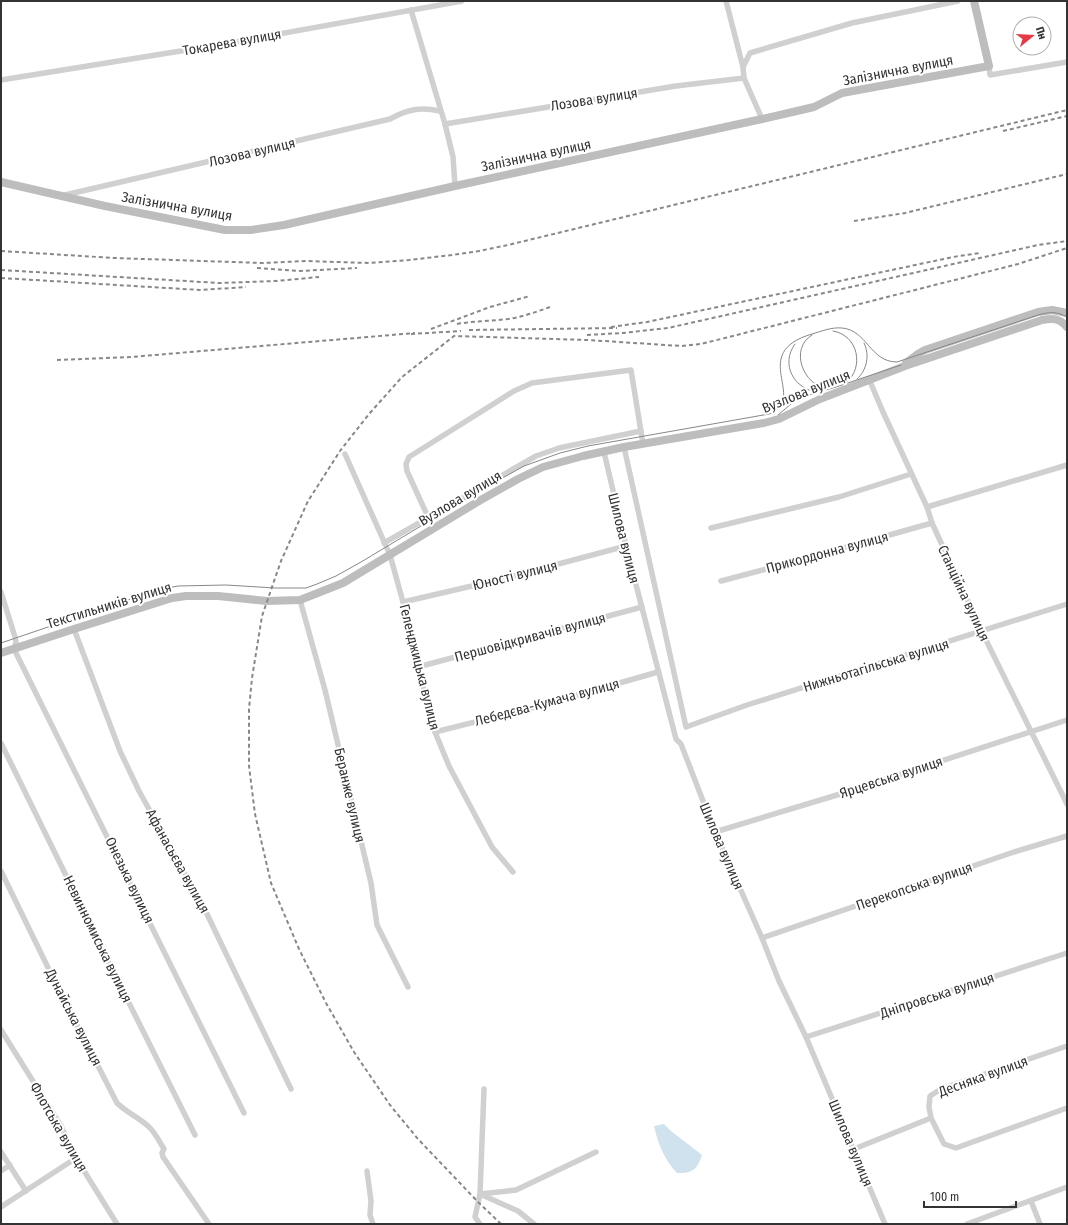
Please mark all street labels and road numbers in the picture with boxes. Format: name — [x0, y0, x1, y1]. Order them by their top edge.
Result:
street label: Токарева вулиця — [182, 25, 283, 60]
street label: Залізнична вулиця — [842, 51, 955, 90]
street label: Лозова вулиця — [549, 84, 639, 115]
street label: Лозова вулиця — [207, 134, 297, 171]
street label: Залізнична вулиця — [480, 136, 593, 175]
street label: Залізнична вулиця — [120, 188, 234, 225]
street label: Вузлова вулиця — [760, 366, 853, 417]
street label: Вузлова вулиця — [416, 467, 505, 530]
street label: Шилова вулиця — [604, 491, 643, 585]
street label: Прикордонна вулиця — [764, 528, 890, 577]
street label: Станційна вулиця — [934, 542, 993, 644]
street label: Юності вулиця — [471, 557, 559, 594]
street label: Текстильників вулиця — [45, 578, 173, 633]
street label: Геленджицька вулиця — [396, 602, 443, 732]
street label: Першовідкривачів вулиця — [453, 609, 608, 666]
street label: Нижньотагільська вулиця — [801, 635, 951, 696]
street label: Лебедєва-Кумача вулиця — [473, 675, 621, 730]
street label: Беранже вулиця — [330, 746, 369, 844]
street label: Ярцевська вулиця — [838, 753, 945, 802]
street label: Шилова вулиця — [696, 800, 747, 892]
street label: Афанасьєва вулиця — [142, 806, 213, 916]
street label: Онезька вулиця — [101, 834, 158, 926]
street label: Перекопська вулиця — [854, 859, 975, 914]
street label: Невинномиська вулиця — [59, 873, 136, 1006]
street label: Дунайська вулиця — [41, 965, 105, 1069]
street label: Дніпровська вулиця — [877, 969, 996, 1022]
street label: Десняка вулиця — [935, 1052, 1030, 1101]
street label: Флотська вулиця — [26, 1079, 91, 1175]
street label: Шилова вулиця — [825, 1097, 876, 1189]

